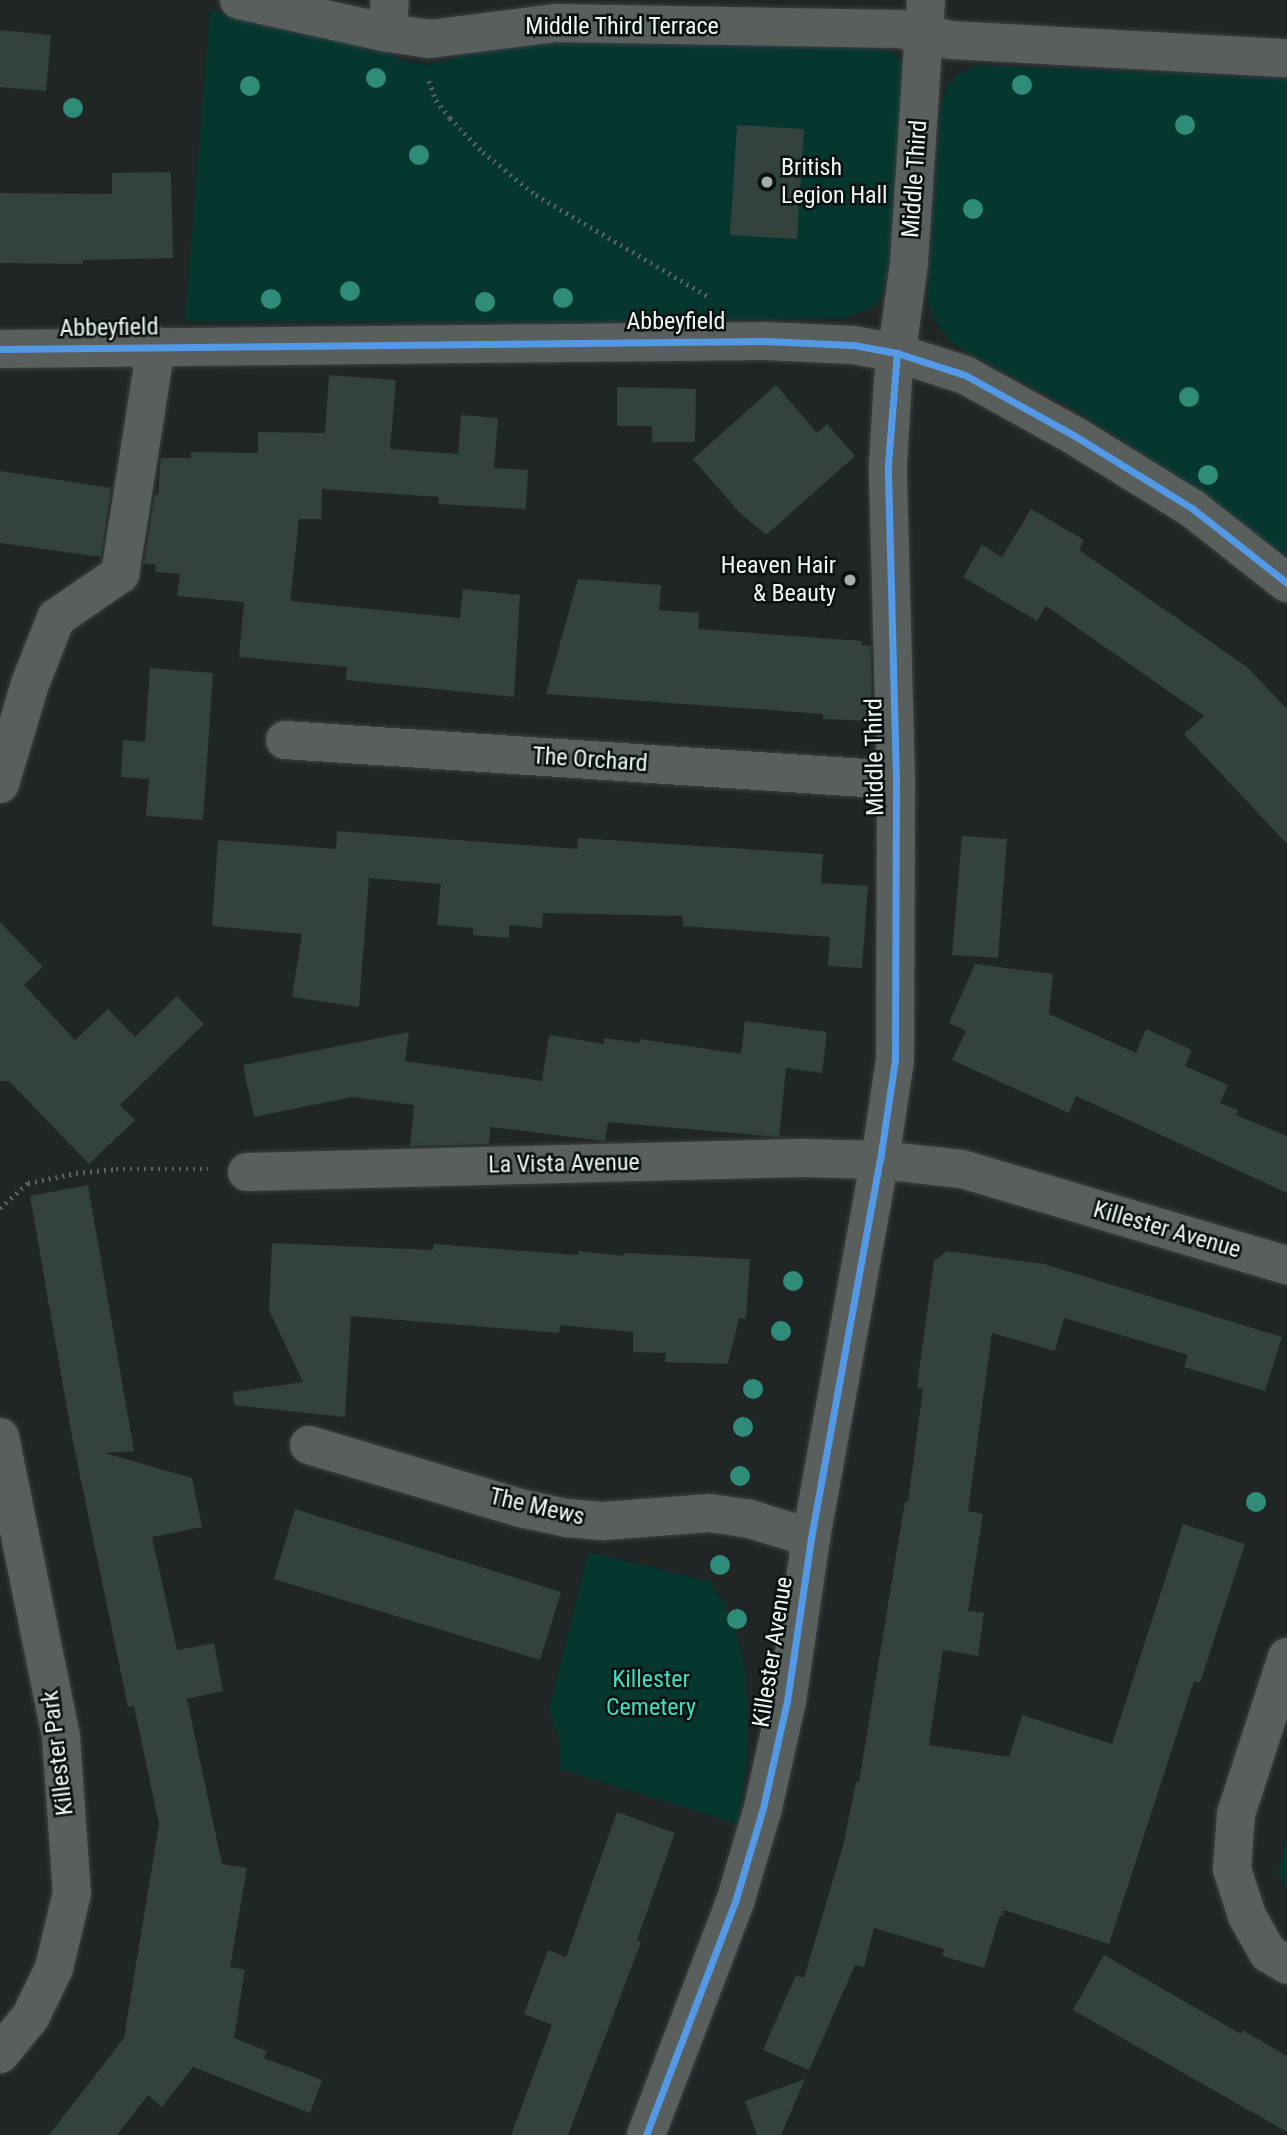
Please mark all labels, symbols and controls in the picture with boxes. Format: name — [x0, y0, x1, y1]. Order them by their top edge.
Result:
street label: Middle Third Terrace — [525, 13, 719, 41]
street label: Middle Third — [897, 119, 933, 239]
place label: British Legion Hall — [781, 154, 888, 210]
marker: British Legion Hall — [759, 174, 775, 190]
street label: Abbeyfield — [626, 308, 726, 336]
street label: Abbeyfield — [59, 313, 159, 343]
place label: Heaven Hair & Beauty — [721, 552, 836, 608]
marker: Heaven Hair & Beauty — [842, 572, 858, 588]
street label: Middle Third — [860, 698, 890, 816]
street label: The Orchard — [531, 742, 649, 778]
street label: La Vista Avenue — [488, 1148, 640, 1180]
street label: Killester Avenue — [1090, 1195, 1244, 1265]
street label: The Mews — [487, 1482, 587, 1532]
street label: Killester Avenue — [747, 1575, 799, 1729]
park label: Killester Cemetery — [606, 1666, 696, 1722]
street label: Killester Park — [36, 1689, 80, 1817]

